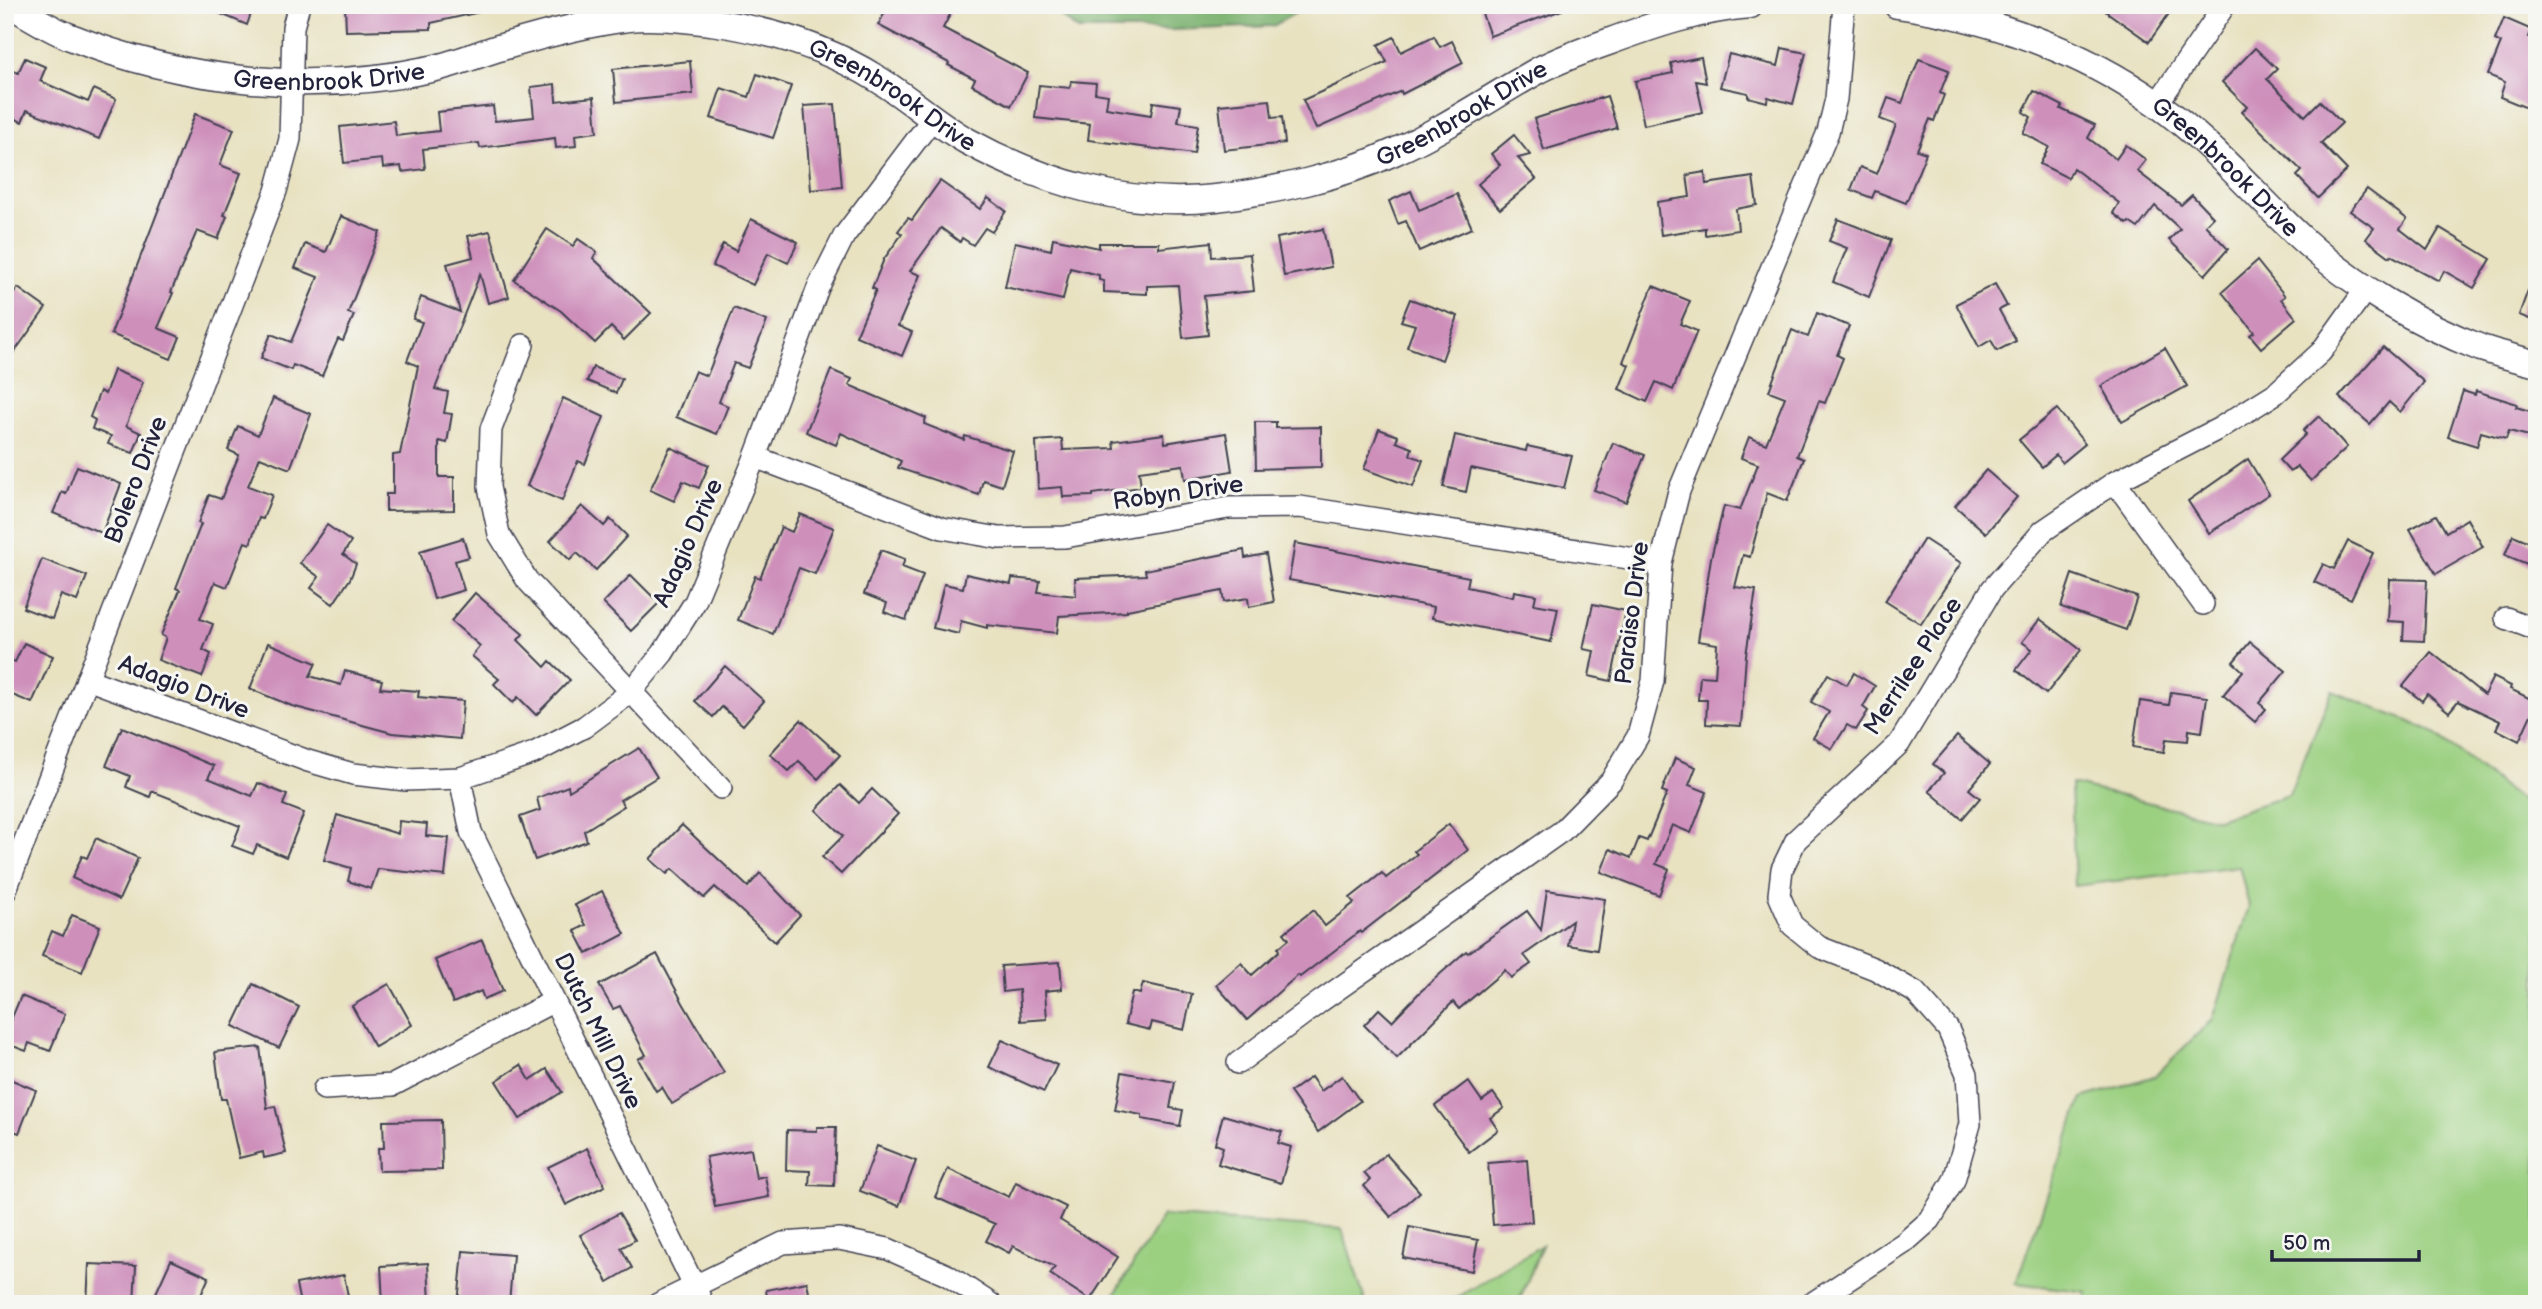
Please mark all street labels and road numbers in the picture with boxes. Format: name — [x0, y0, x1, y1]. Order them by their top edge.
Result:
street label: Greenbrook Drive — [805, 32, 981, 158]
street label: Greenbrook Drive — [1372, 54, 1552, 173]
street label: Greenbrook Drive — [232, 56, 427, 97]
street label: Greenbrook Drive — [2146, 91, 2305, 243]
street label: Bolero Drive — [98, 412, 174, 548]
street label: Robyn Drive — [1111, 470, 1245, 516]
street label: Adagio Drive — [647, 474, 729, 612]
street label: Paraiso Drive — [1609, 540, 1655, 686]
street label: Merrilee Place — [1858, 591, 1968, 741]
street label: Adagio Drive — [115, 649, 253, 725]
street label: Dutch Mill Drive — [548, 948, 648, 1114]

